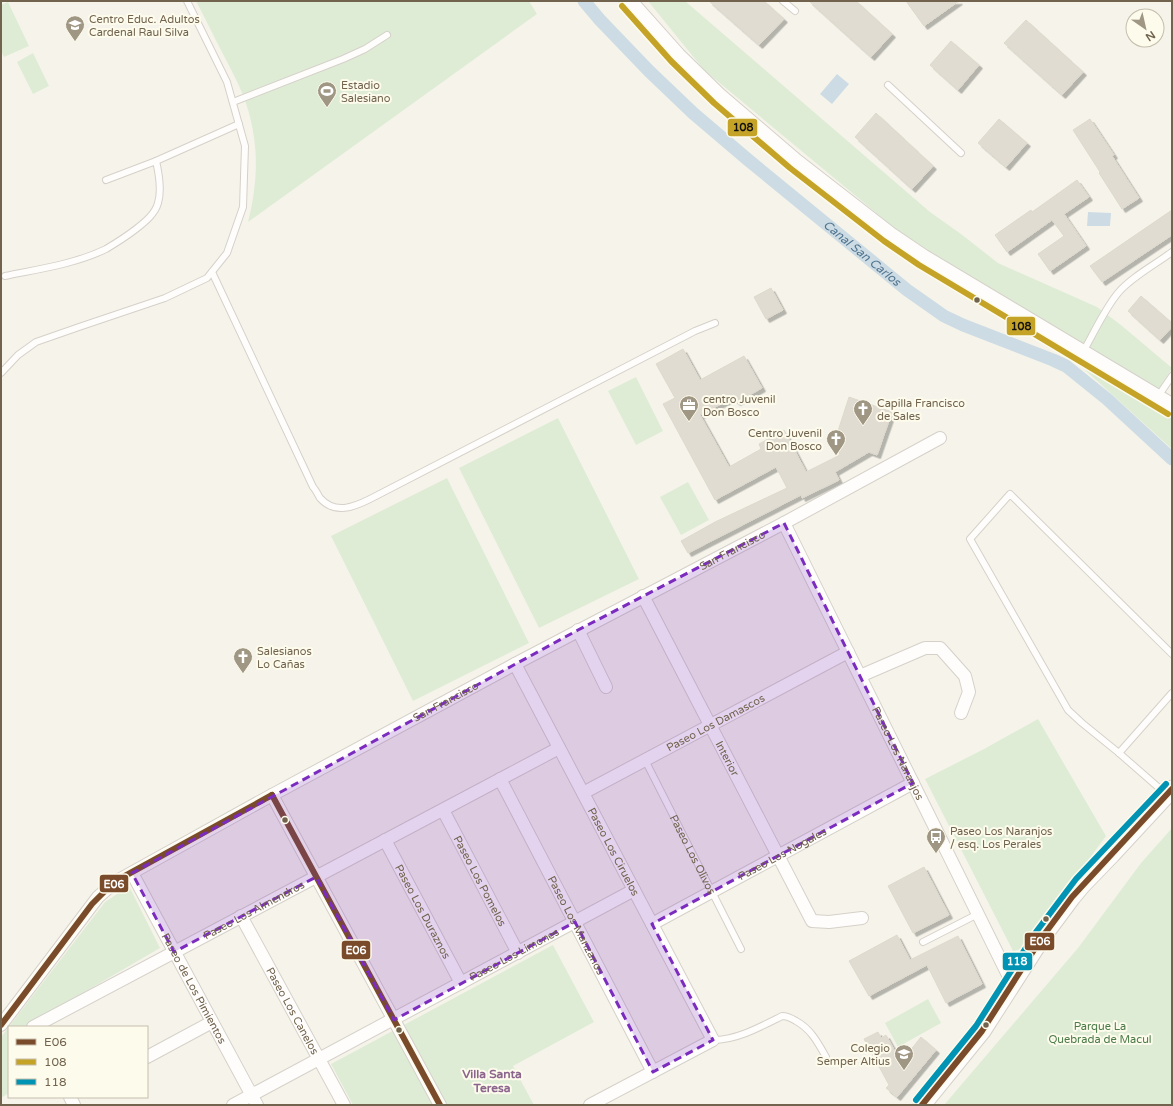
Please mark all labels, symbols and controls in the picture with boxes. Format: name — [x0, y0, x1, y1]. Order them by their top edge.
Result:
north arrow — [1125, 8, 1165, 48]
place label: Centro Educ. Adultos Cardenal Raul Silva — [89, 13, 200, 39]
school or university icon: Centro Educ. Adultos Cardenal Raul Silva — [64, 14, 86, 42]
text: N — [1143, 28, 1158, 44]
place label: Estadio Salesiano — [341, 79, 391, 105]
sports icon: Estadio Salesiano — [316, 80, 338, 108]
line badge: 108 — [727, 118, 758, 137]
text: 108 — [733, 121, 753, 134]
water label: Canal San Carlos — [821, 217, 904, 290]
unlabelled marker — [972, 295, 982, 305]
line badge: 108 — [1006, 316, 1036, 336]
text: 108 — [1011, 320, 1031, 333]
place label: centro Juvenil Don Bosco — [703, 393, 775, 419]
office icon: centro Juvenil Don Bosco — [678, 394, 700, 422]
place label: Capilla Francisco de Sales — [877, 397, 965, 423]
church icon: Capilla Francisco de Sales — [852, 398, 874, 426]
place label: Centro Juvenil Don Bosco — [748, 427, 822, 453]
church icon: Centro Juvenil Don Bosco — [825, 428, 847, 456]
street label: San Francisco — [697, 527, 768, 573]
place label: Salesianos Lo Cañas — [257, 645, 312, 671]
church icon: Salesianos Lo Cañas — [232, 646, 254, 674]
street label: San Francisco — [411, 678, 481, 724]
street label: Paseo Los Damascos — [664, 691, 767, 754]
street label: Paseo Los Naranjos — [870, 704, 927, 802]
street label: Interior — [713, 739, 742, 779]
street label: Paseo Los Ciruelos — [585, 805, 642, 898]
street label: Paseo Los Olivos — [667, 812, 719, 897]
unlabelled marker — [280, 815, 290, 825]
street label: Paseo Los Nogales — [736, 825, 829, 883]
place label: Paseo Los Naranjos / esq. Los Perales — [950, 825, 1052, 851]
bus stop icon: Paseo Los Naranjos / esq. Los Perales — [925, 826, 947, 854]
street label: Paseo Los Pomelos — [451, 833, 509, 928]
street label: Paseo Los Duraznos — [393, 862, 453, 961]
line badge: E06 — [99, 874, 129, 893]
street label: Paseo Los Manzanos — [545, 874, 607, 977]
text: E06 — [104, 878, 125, 891]
street label: Paseo Los Almendros — [201, 878, 307, 942]
unlabelled marker — [1041, 914, 1051, 924]
street label: Paseo Los Limones — [467, 925, 561, 984]
street label: Paseo de Los Pimientos — [159, 931, 229, 1046]
line badge: E06 — [1024, 932, 1055, 951]
text: E06 — [1030, 935, 1051, 948]
line badge: E06 — [341, 940, 371, 960]
text: E06 — [346, 944, 367, 957]
line badge: 118 — [1002, 952, 1033, 971]
text: 118 — [1007, 955, 1027, 968]
street label: Paseo Los Canelos — [264, 965, 322, 1057]
unlabelled marker — [981, 1020, 991, 1030]
park label: Parque La Quebrada de Macul — [1048, 1020, 1152, 1046]
unlabelled marker — [394, 1025, 404, 1035]
legend — [8, 1026, 148, 1098]
text: E06 — [44, 1035, 67, 1049]
place label: Colegio Semper Altius — [817, 1042, 890, 1068]
school or university icon: Colegio Semper Altius — [893, 1043, 915, 1071]
text: 108 — [44, 1055, 67, 1069]
district label: Villa Santa Teresa — [462, 1067, 522, 1095]
text: 118 — [44, 1075, 67, 1089]

